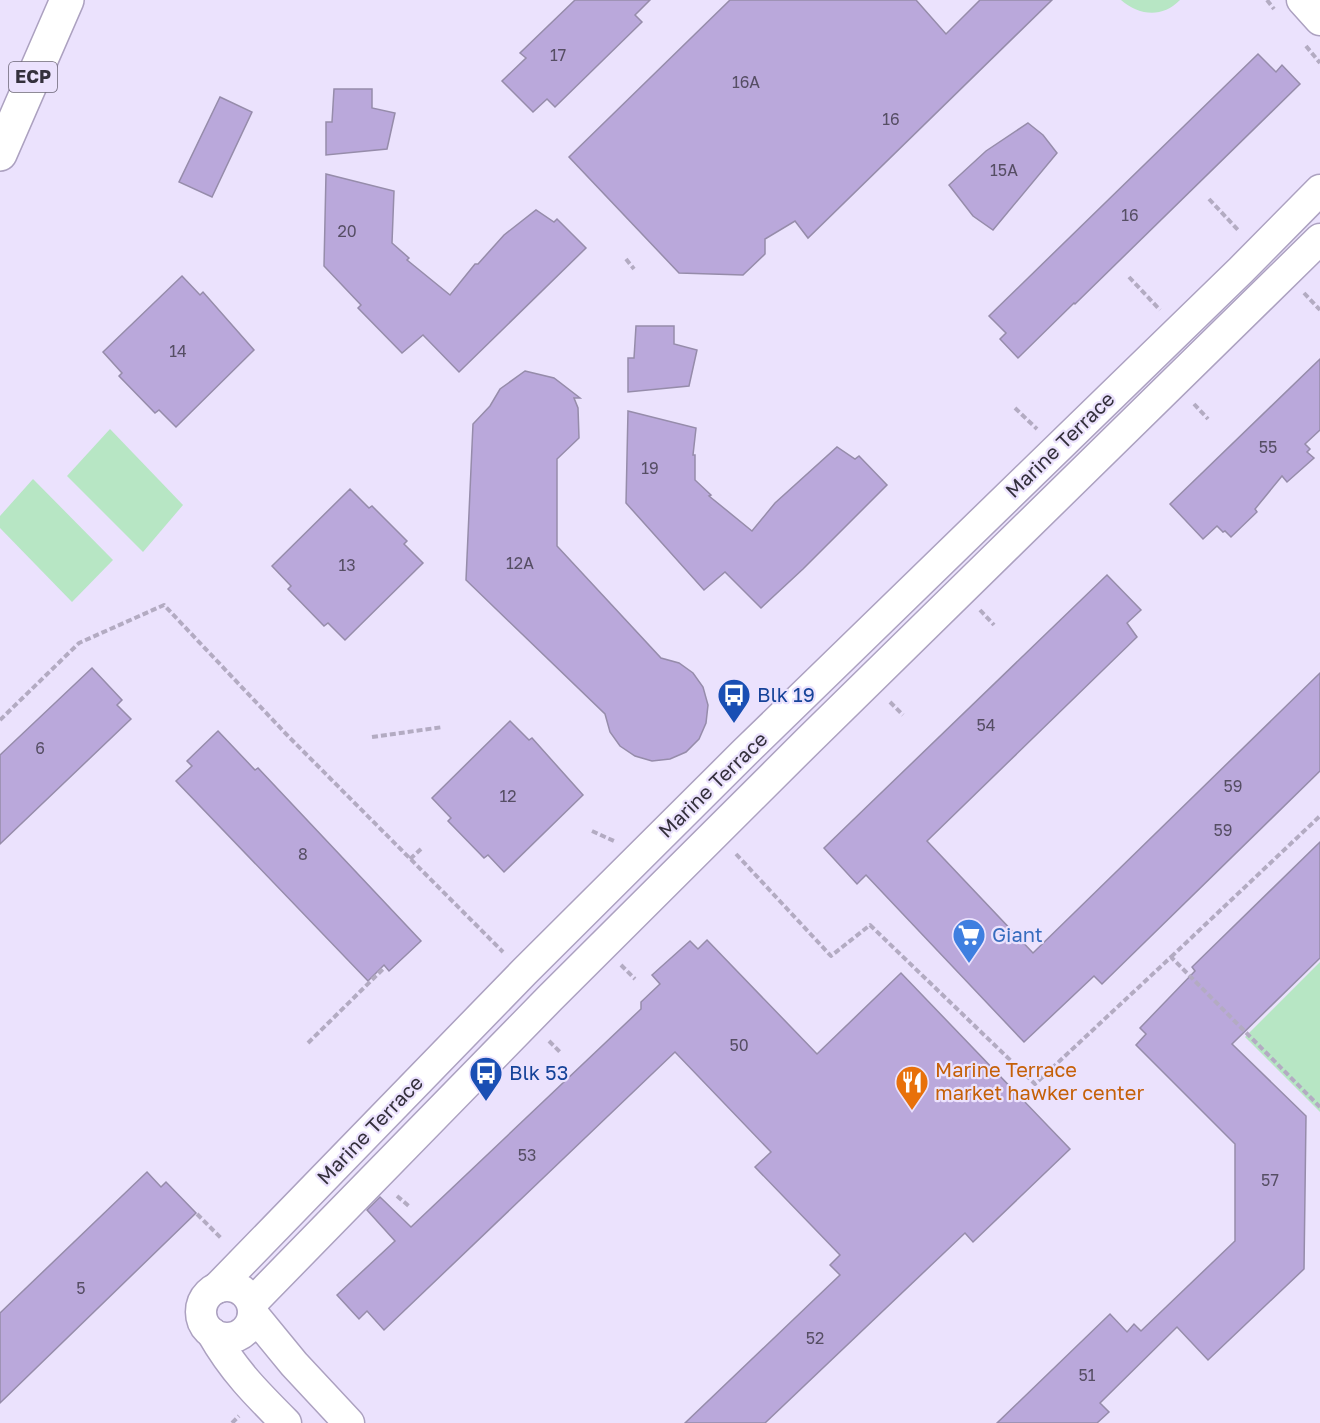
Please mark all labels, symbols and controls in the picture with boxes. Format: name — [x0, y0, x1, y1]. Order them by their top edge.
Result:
house number: 17 — [550, 45, 566, 65]
road number: ECP — [9, 62, 57, 92]
house number: 16A — [732, 72, 760, 92]
house number: 16 — [882, 109, 900, 129]
house number: 15A — [990, 160, 1018, 180]
house number: 16 — [1121, 205, 1139, 225]
house number: 20 — [337, 221, 357, 241]
house number: 14 — [169, 341, 187, 361]
street label: Marine Terrace — [1000, 386, 1119, 502]
house number: 55 — [1259, 437, 1277, 457]
house number: 19 — [641, 458, 659, 478]
house number: 12A — [506, 553, 534, 573]
house number: 13 — [338, 555, 356, 575]
bus stop icon: Blk 19 — [716, 677, 752, 724]
place label: Blk 19 — [757, 682, 815, 706]
house number: 54 — [976, 715, 996, 735]
street label: Marine Terrace — [653, 726, 772, 842]
house number: 6 — [35, 738, 45, 758]
house number: 59 — [1224, 776, 1242, 796]
house number: 12 — [499, 786, 517, 806]
house number: 59 — [1214, 820, 1232, 840]
house number: 8 — [298, 844, 308, 864]
supermarket icon: Giant — [951, 917, 987, 964]
place label: Giant — [992, 922, 1043, 946]
house number: 50 — [729, 1035, 749, 1055]
bus stop icon: Blk 53 — [468, 1055, 504, 1102]
place label: Marine Terrace market hawker center — [935, 1057, 1144, 1104]
place label: Blk 53 — [509, 1060, 568, 1084]
restaurant icon: Marine Terrace market hawker center — [894, 1064, 930, 1111]
street label: Marine Terrace — [311, 1070, 427, 1189]
house number: 53 — [518, 1145, 536, 1165]
house number: 57 — [1261, 1170, 1279, 1190]
house number: 5 — [76, 1278, 86, 1298]
house number: 52 — [806, 1328, 824, 1348]
house number: 51 — [1078, 1365, 1096, 1385]

